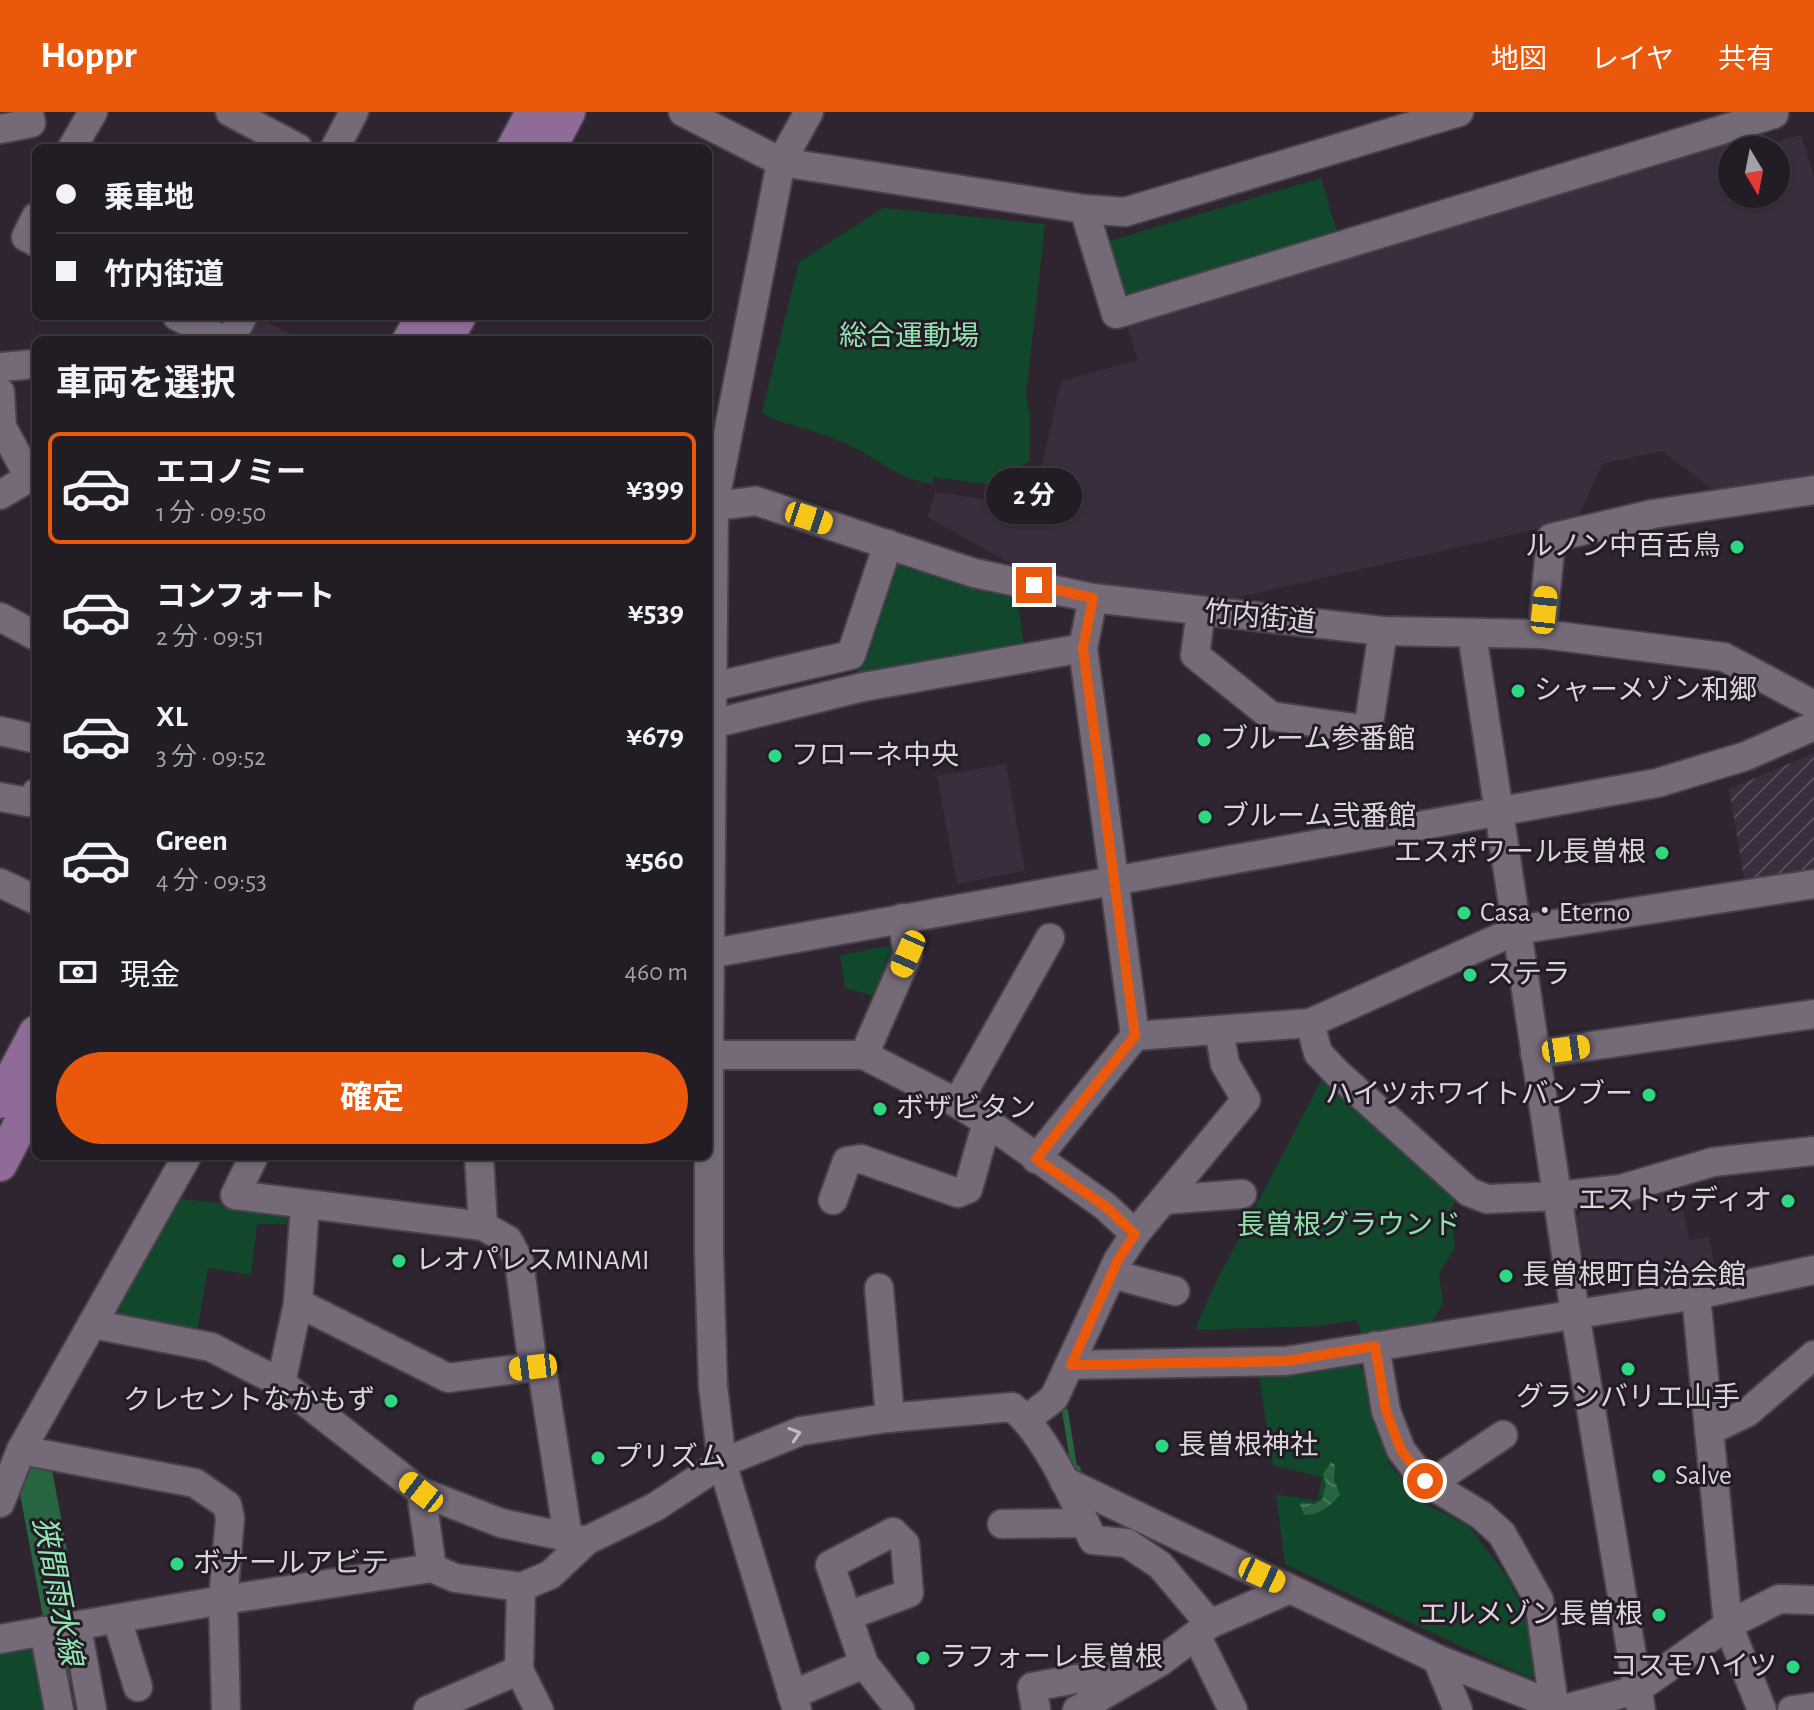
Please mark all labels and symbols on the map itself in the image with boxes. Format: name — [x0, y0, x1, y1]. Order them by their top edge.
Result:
north arrow — [1718, 136, 1790, 208]
park label: 総合運動場 — [839, 321, 979, 351]
callout: 2 分 — [986, 469, 1082, 525]
car — [782, 499, 836, 537]
place label: ルノン中百舌鳥 — [1525, 531, 1721, 561]
marker: ルノン中百舌鳥 — [1728, 538, 1746, 556]
route end — [1016, 567, 1052, 603]
car — [1530, 585, 1558, 635]
street label: 竹内街道 — [1203, 596, 1317, 638]
place label: シャーメゾン和郷 — [1534, 675, 1757, 705]
marker: シャーメゾン和郷 — [1509, 682, 1527, 700]
place label: ブルーム参番館 — [1220, 724, 1415, 754]
marker: ブルーム参番館 — [1195, 731, 1213, 749]
place label: フローネ中央 — [791, 740, 959, 770]
marker: フローネ中央 — [766, 747, 784, 765]
place label: ブルーム弐番館 — [1221, 801, 1416, 831]
marker: ブルーム弐番館 — [1196, 808, 1214, 826]
place label: エスポワール長曽根 — [1394, 837, 1646, 867]
marker: エスポワール長曽根 — [1653, 844, 1671, 862]
place label: Casa・Eterno — [1480, 899, 1630, 927]
marker: Casa・Eterno — [1455, 904, 1473, 922]
car — [887, 927, 929, 981]
place label: ステラ — [1486, 961, 1570, 989]
marker: ステラ — [1461, 966, 1479, 984]
car — [1541, 1034, 1591, 1064]
place label: ハイツホワイトバンブー — [1325, 1079, 1633, 1109]
marker: ハイツホワイトバンブー — [1640, 1086, 1658, 1104]
place label: ボザビタン — [896, 1093, 1036, 1123]
marker: ボザビタン — [871, 1100, 889, 1118]
place label: エストゥディオ — [1578, 1185, 1772, 1215]
marker: エストゥディオ — [1779, 1192, 1797, 1210]
park label: 長曽根グラウンド — [1237, 1210, 1461, 1240]
place label: レオパレスMINAMI — [415, 1246, 650, 1275]
marker: レオパレスMINAMI — [390, 1252, 408, 1270]
place label: 長曽根町自治会館 — [1522, 1260, 1746, 1290]
marker: 長曽根町自治会館 — [1497, 1267, 1515, 1285]
car — [508, 1352, 558, 1382]
marker: グランバリエ山手 — [1619, 1360, 1637, 1378]
place label: グランバリエ山手 — [1516, 1382, 1740, 1412]
place label: クレセントなかもず — [123, 1385, 375, 1415]
marker: クレセントなかもず — [382, 1392, 400, 1410]
one-way arrow — [787, 1428, 801, 1444]
place label: 長曽根神社 — [1178, 1430, 1318, 1460]
marker: 長曽根神社 — [1153, 1437, 1171, 1455]
place label: プリズム — [614, 1442, 726, 1472]
marker: プリズム — [589, 1449, 607, 1467]
place label: Salve — [1675, 1462, 1732, 1490]
route start — [1407, 1463, 1443, 1499]
marker: Salve — [1650, 1467, 1668, 1485]
car — [395, 1468, 447, 1516]
water label: 狭間雨水線 — [28, 1514, 89, 1671]
place label: ボナールアビテ — [193, 1548, 389, 1578]
car — [1235, 1554, 1289, 1596]
marker: ボナールアビテ — [168, 1555, 186, 1573]
place label: エルメゾン長曽根 — [1419, 1599, 1643, 1629]
marker: エルメゾン長曽根 — [1650, 1606, 1668, 1624]
place label: ラフォーレ長曽根 — [939, 1642, 1163, 1672]
marker: ラフォーレ長曽根 — [914, 1649, 932, 1667]
place label: コスモハイツ — [1610, 1653, 1777, 1681]
marker: コスモハイツ — [1784, 1658, 1802, 1676]

